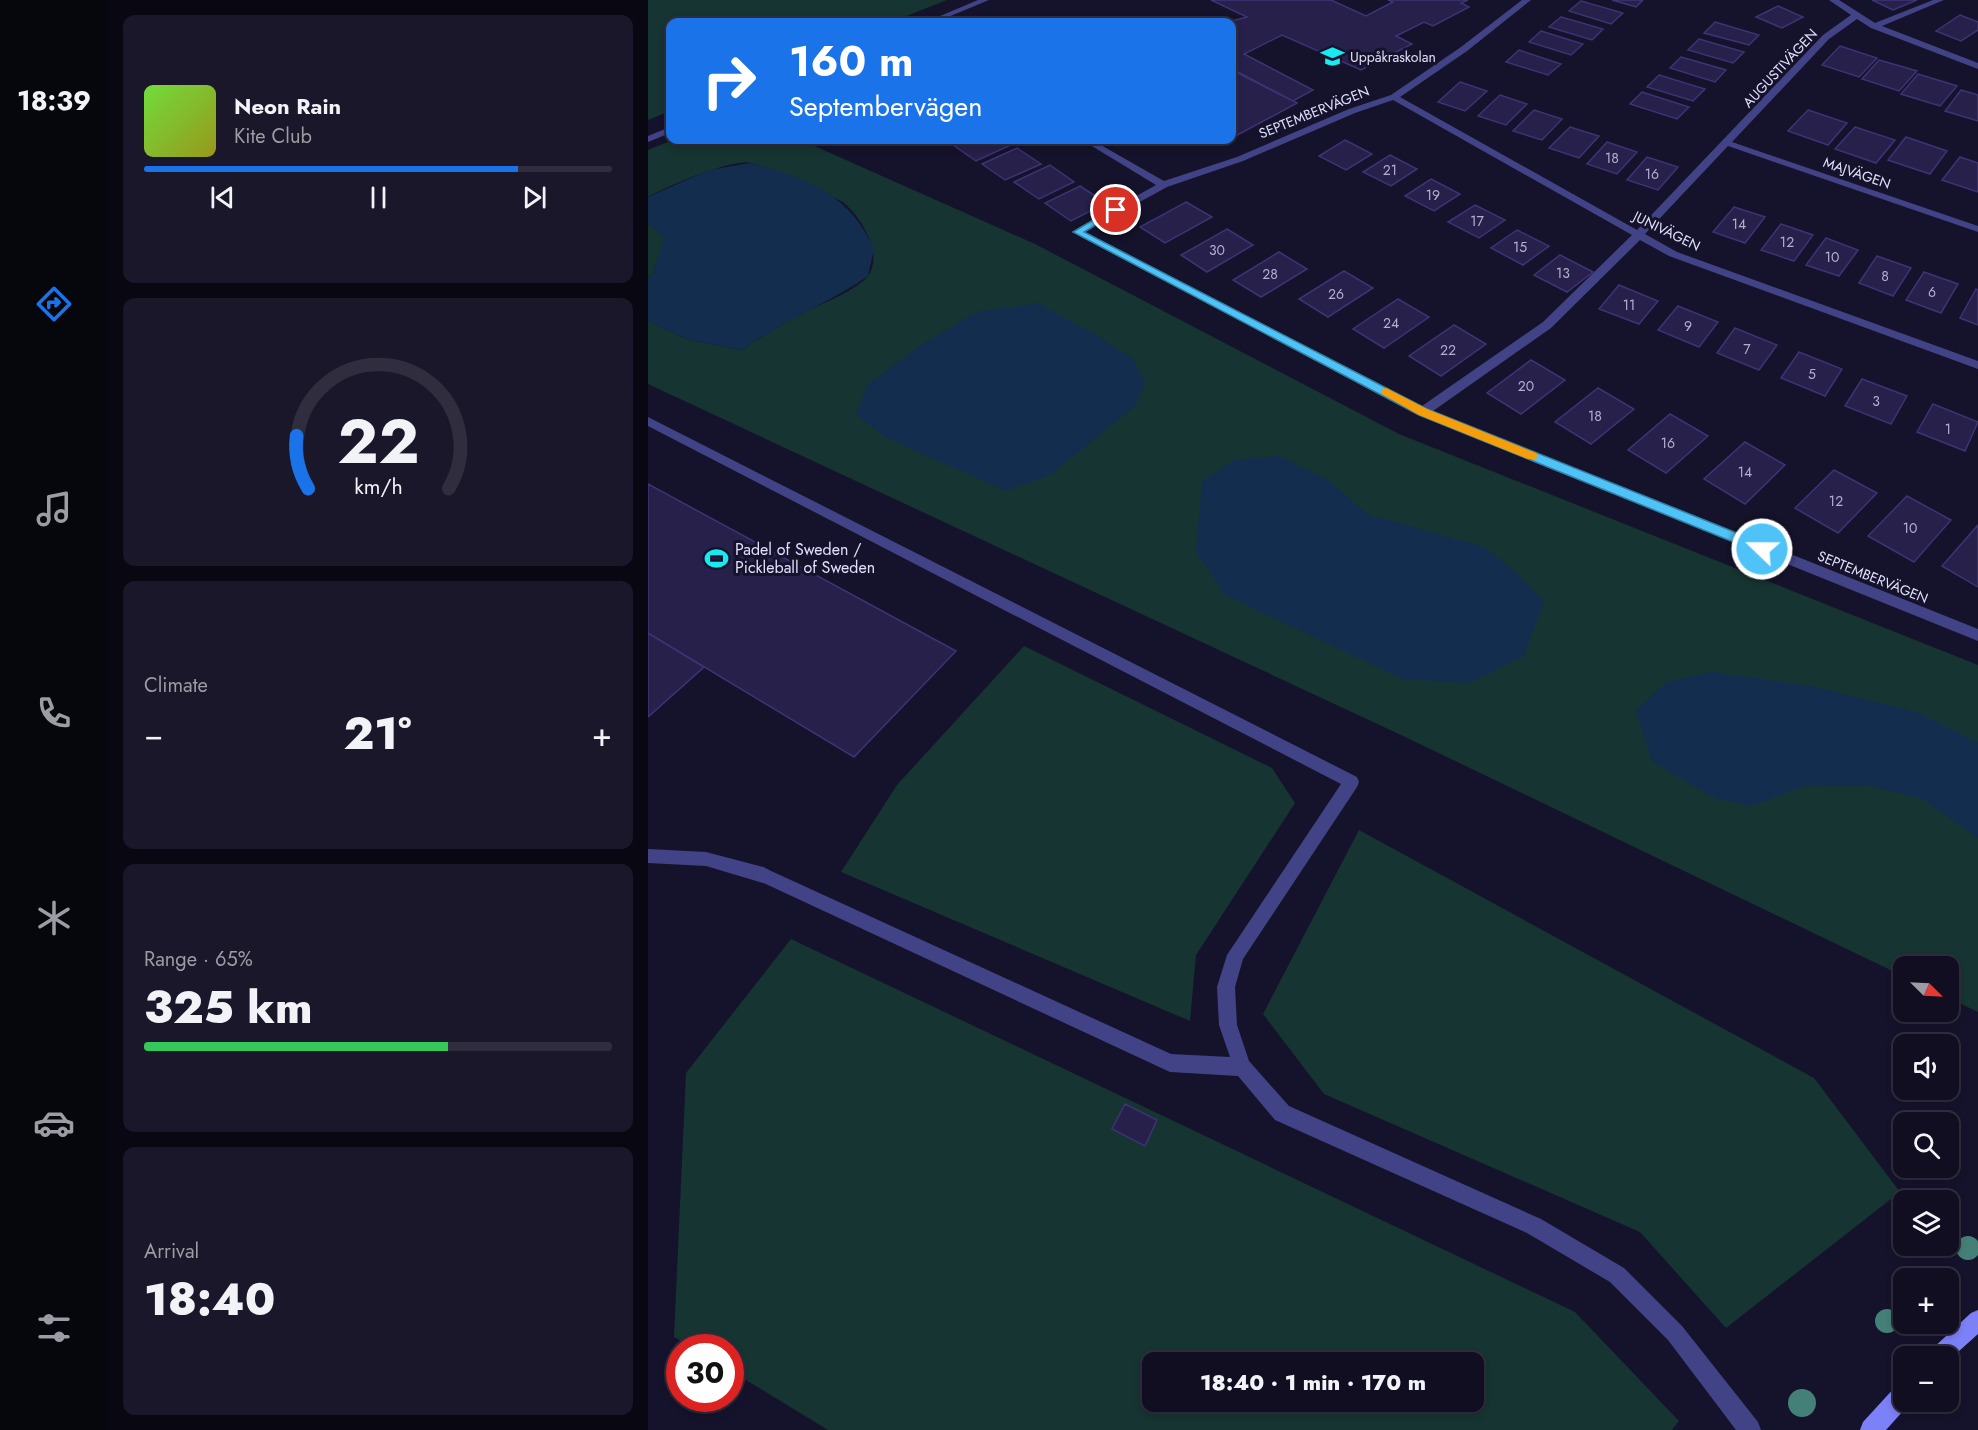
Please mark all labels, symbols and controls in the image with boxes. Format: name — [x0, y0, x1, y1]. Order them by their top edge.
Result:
street label: AUGUSTIVÄGEN — [1738, 24, 1822, 112]
text: 160 m — [789, 31, 913, 92]
icon: right — [690, 42, 768, 120]
school or university icon: Uppåkraskolan — [1319, 44, 1345, 70]
place label: Uppåkraskolan — [1350, 47, 1436, 67]
text: 18:39 — [17, 81, 91, 120]
street label: SEPTEMBERVÄGEN — [1256, 81, 1372, 143]
text: Septembervägen — [789, 87, 982, 126]
text: Neon Rain — [234, 90, 341, 122]
text: Kite Club — [234, 122, 312, 151]
house number: 18 — [1605, 148, 1619, 168]
street label: MAJVÄGEN — [1821, 152, 1893, 194]
house number: 21 — [1383, 160, 1397, 180]
house number: 16 — [1645, 164, 1659, 184]
icon: previous — [206, 181, 239, 214]
icon: pause — [362, 181, 395, 214]
icon: next — [518, 181, 551, 214]
pin — [1090, 184, 1141, 235]
house number: 19 — [1426, 185, 1440, 205]
icon: arrive — [1099, 193, 1132, 226]
street label: JUNIVÄGEN — [1628, 205, 1704, 256]
house number: 17 — [1470, 211, 1484, 231]
house number: 14 — [1732, 214, 1746, 234]
house number: 12 — [1780, 232, 1794, 252]
house number: 15 — [1513, 237, 1527, 257]
house number: 30 — [1209, 240, 1225, 260]
house number: 10 — [1825, 247, 1839, 267]
house number: 13 — [1556, 263, 1570, 283]
house number: 28 — [1262, 264, 1278, 284]
house number: 8 — [1881, 266, 1889, 286]
house number: 6 — [1928, 282, 1936, 302]
icon: directions — [33, 283, 75, 325]
house number: 26 — [1328, 284, 1344, 304]
house number: 11 — [1623, 295, 1635, 315]
house number: 24 — [1383, 313, 1399, 333]
house number: 9 — [1684, 316, 1692, 336]
house number: 7 — [1743, 339, 1751, 359]
house number: 22 — [1440, 340, 1456, 360]
house number: 5 — [1808, 364, 1816, 384]
house number: 20 — [1518, 376, 1534, 396]
house number: 3 — [1872, 391, 1880, 411]
text: 22 — [337, 396, 419, 486]
house number: 18 — [1588, 406, 1602, 426]
house number: 1 — [1945, 419, 1951, 439]
house number: 16 — [1661, 433, 1675, 453]
house number: 14 — [1738, 462, 1752, 482]
text: km/h — [354, 471, 402, 502]
icon: music — [33, 488, 75, 530]
house number: 12 — [1829, 491, 1843, 511]
position arrow — [1730, 517, 1794, 581]
house number: 10 — [1903, 518, 1917, 538]
place label: Padel of Sweden / Pickleball of Sweden — [735, 538, 875, 579]
sports icon: Padel of Sweden / Pickleball of Sweden — [704, 545, 730, 571]
street label: SEPTEMBERVÄGEN — [1815, 546, 1931, 608]
text: Climate — [144, 671, 208, 700]
icon: phone — [33, 692, 75, 734]
text: 21° — [344, 701, 412, 766]
text: − — [144, 711, 163, 758]
text: + — [592, 711, 612, 758]
icon: climate — [33, 897, 75, 939]
text: Range · 65% — [144, 945, 253, 974]
north arrow — [1893, 956, 1959, 1022]
map controls — [1893, 956, 1959, 1412]
text: 325 km — [144, 975, 312, 1040]
button: sound — [1893, 1034, 1959, 1100]
icon: car — [33, 1102, 75, 1144]
button: search — [1893, 1112, 1959, 1178]
button: layers — [1893, 1190, 1959, 1256]
text: Arrival — [144, 1237, 199, 1266]
text: 18:40 — [144, 1267, 275, 1332]
button: + — [1893, 1268, 1959, 1334]
icon: filters — [33, 1307, 75, 1349]
speed limit sign: 30 — [666, 1334, 744, 1412]
button: − — [1893, 1346, 1959, 1412]
text: 18:40 · 1 min · 170 m — [1200, 1366, 1426, 1398]

